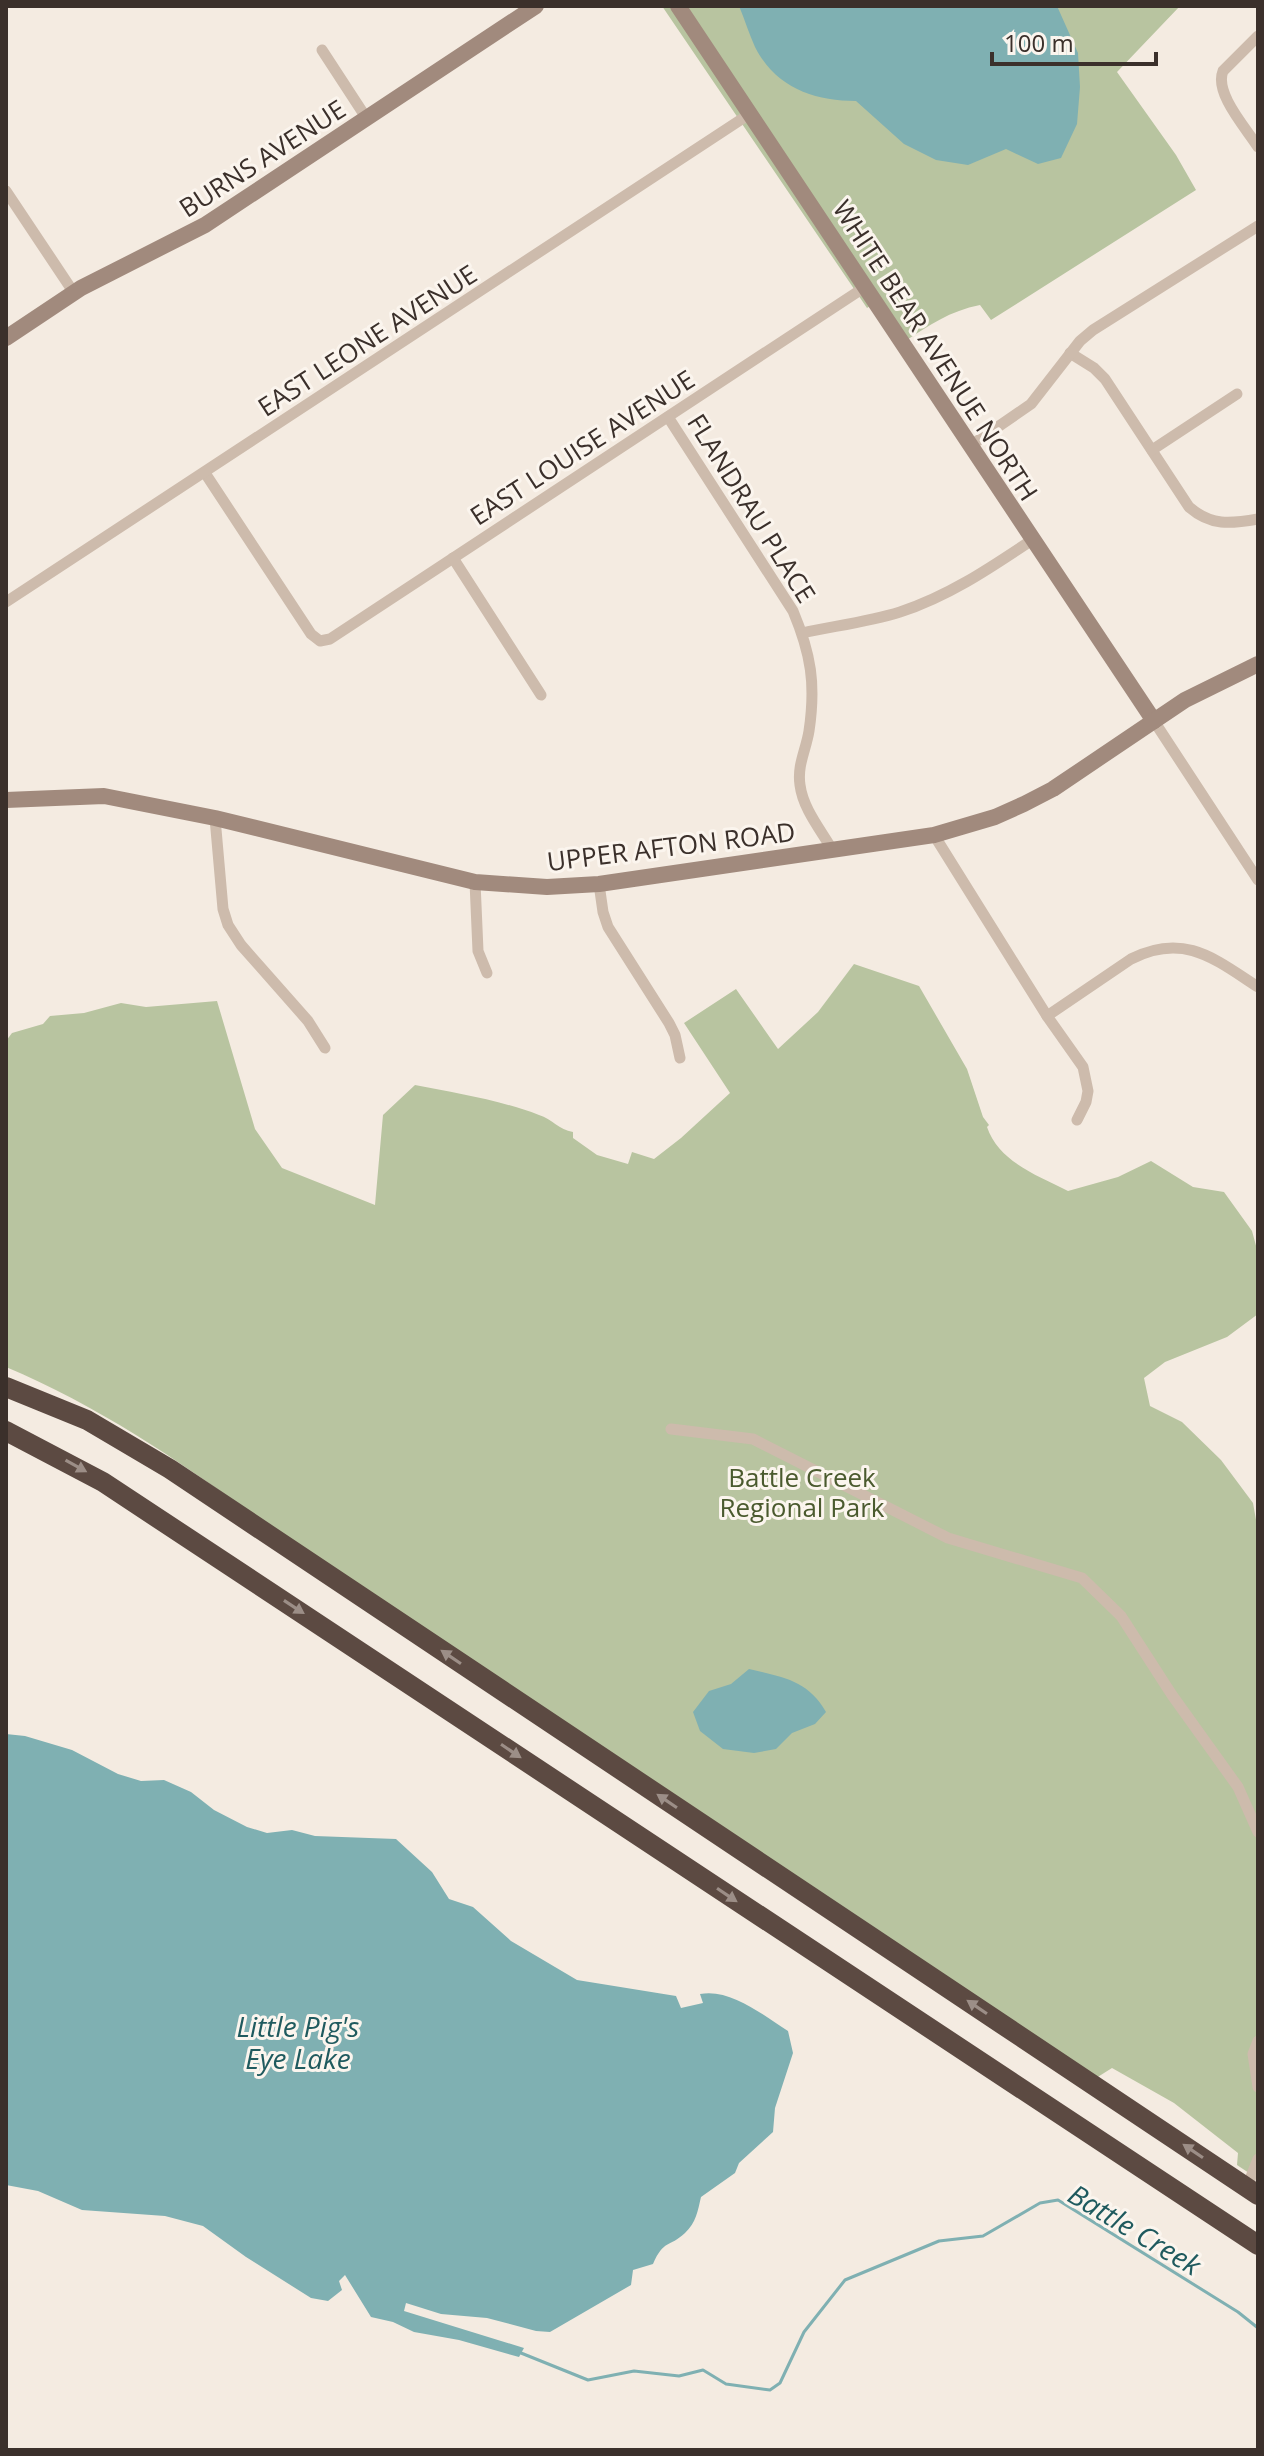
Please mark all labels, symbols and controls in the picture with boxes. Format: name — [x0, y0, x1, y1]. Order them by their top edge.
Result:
scale bar — [992, 16, 1156, 66]
text: 100 m — [1004, 26, 1074, 59]
street label: BURNS AVENUE — [172, 91, 352, 225]
street label: WHITE BEAR AVENUE NORTH — [825, 193, 1047, 507]
street label: EAST LEONE AVENUE — [250, 256, 484, 424]
street label: EAST LOUISE AVENUE — [463, 361, 701, 533]
street label: FLANDRAU PLACE — [679, 407, 825, 609]
street label: UPPER AFTON ROAD — [545, 813, 797, 879]
park label: Battle Creek Regional Park — [719, 1459, 885, 1525]
one-way arrow — [64, 1460, 87, 1473]
one-way arrow — [283, 1600, 305, 1614]
one-way arrow — [440, 1650, 461, 1665]
one-way arrow — [500, 1743, 521, 1758]
one-way arrow — [657, 1794, 678, 1809]
one-way arrow — [716, 1887, 738, 1902]
one-way arrow — [966, 2000, 988, 2015]
water label: Little Pig's Eye Lake — [237, 2007, 359, 2077]
one-way arrow — [1183, 2144, 1204, 2159]
water label: Battle Creek — [1062, 2174, 1210, 2284]

